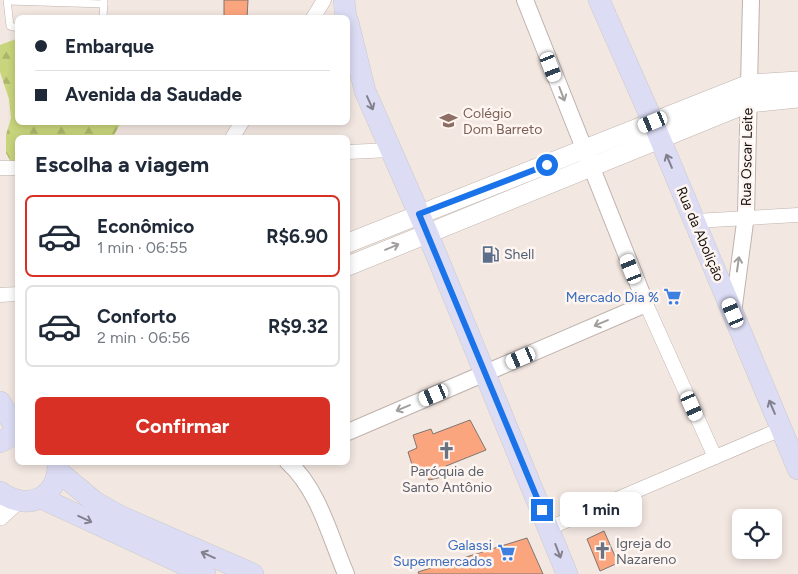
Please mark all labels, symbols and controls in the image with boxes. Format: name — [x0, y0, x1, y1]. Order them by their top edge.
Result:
text: Embarque — [65, 35, 154, 58]
car — [538, 50, 563, 84]
text: Avenida da Saudade — [65, 83, 242, 106]
one-way arrow — [558, 86, 567, 102]
one-way arrow — [365, 95, 375, 110]
place label: Colégio Dom Barreto — [463, 105, 542, 138]
street label: Rua Oscar Leite — [738, 107, 756, 206]
car — [636, 109, 669, 135]
school or university icon: Colégio Dom Barreto — [439, 111, 459, 131]
text: Escolha a viagem — [35, 151, 209, 178]
route start — [536, 154, 558, 176]
one-way arrow — [664, 154, 674, 169]
street label: Rua da Abolição — [672, 184, 728, 284]
icon: car — [37, 214, 82, 259]
text: Econômico — [97, 215, 194, 238]
text: R$6.90 — [266, 225, 328, 248]
text: 1 min · 06:55 — [97, 238, 188, 257]
one-way arrow — [385, 241, 400, 250]
fuel station icon: Shell — [480, 244, 500, 264]
place label: Shell — [504, 246, 534, 263]
car — [618, 252, 643, 286]
one-way arrow — [734, 257, 744, 273]
supermarket icon: Mercado Dia % — [663, 287, 683, 307]
place label: Mercado Dia % — [566, 289, 659, 306]
car — [720, 296, 745, 330]
icon: car — [37, 304, 82, 349]
text: Conforto — [97, 305, 177, 328]
text: R$9.32 — [268, 315, 328, 338]
one-way arrow — [594, 319, 609, 329]
text: 2 min · 06:56 — [97, 328, 190, 347]
car — [504, 345, 537, 371]
car — [417, 382, 450, 408]
car — [679, 389, 704, 423]
button: Confirmar — [35, 397, 330, 455]
one-way arrow — [767, 400, 777, 415]
one-way arrow — [396, 403, 411, 413]
church icon: Paróquia de Santo Antônio — [437, 441, 457, 461]
place label: Paróquia de Santo Antônio — [402, 463, 492, 496]
callout: 1 min — [560, 492, 642, 528]
route end — [531, 499, 553, 521]
text: 1 min — [582, 500, 620, 519]
map controls — [732, 509, 782, 559]
button: locate — [732, 509, 782, 559]
one-way arrow — [77, 515, 92, 524]
place label: Igreja do Nazareno — [616, 535, 676, 568]
place label: Galassi Supermercados — [393, 537, 492, 570]
church icon: Igreja do Nazareno — [592, 541, 612, 561]
supermarket icon: Galassi Supermercados — [496, 543, 516, 563]
one-way arrow — [554, 543, 563, 558]
one-way arrow — [201, 549, 216, 559]

